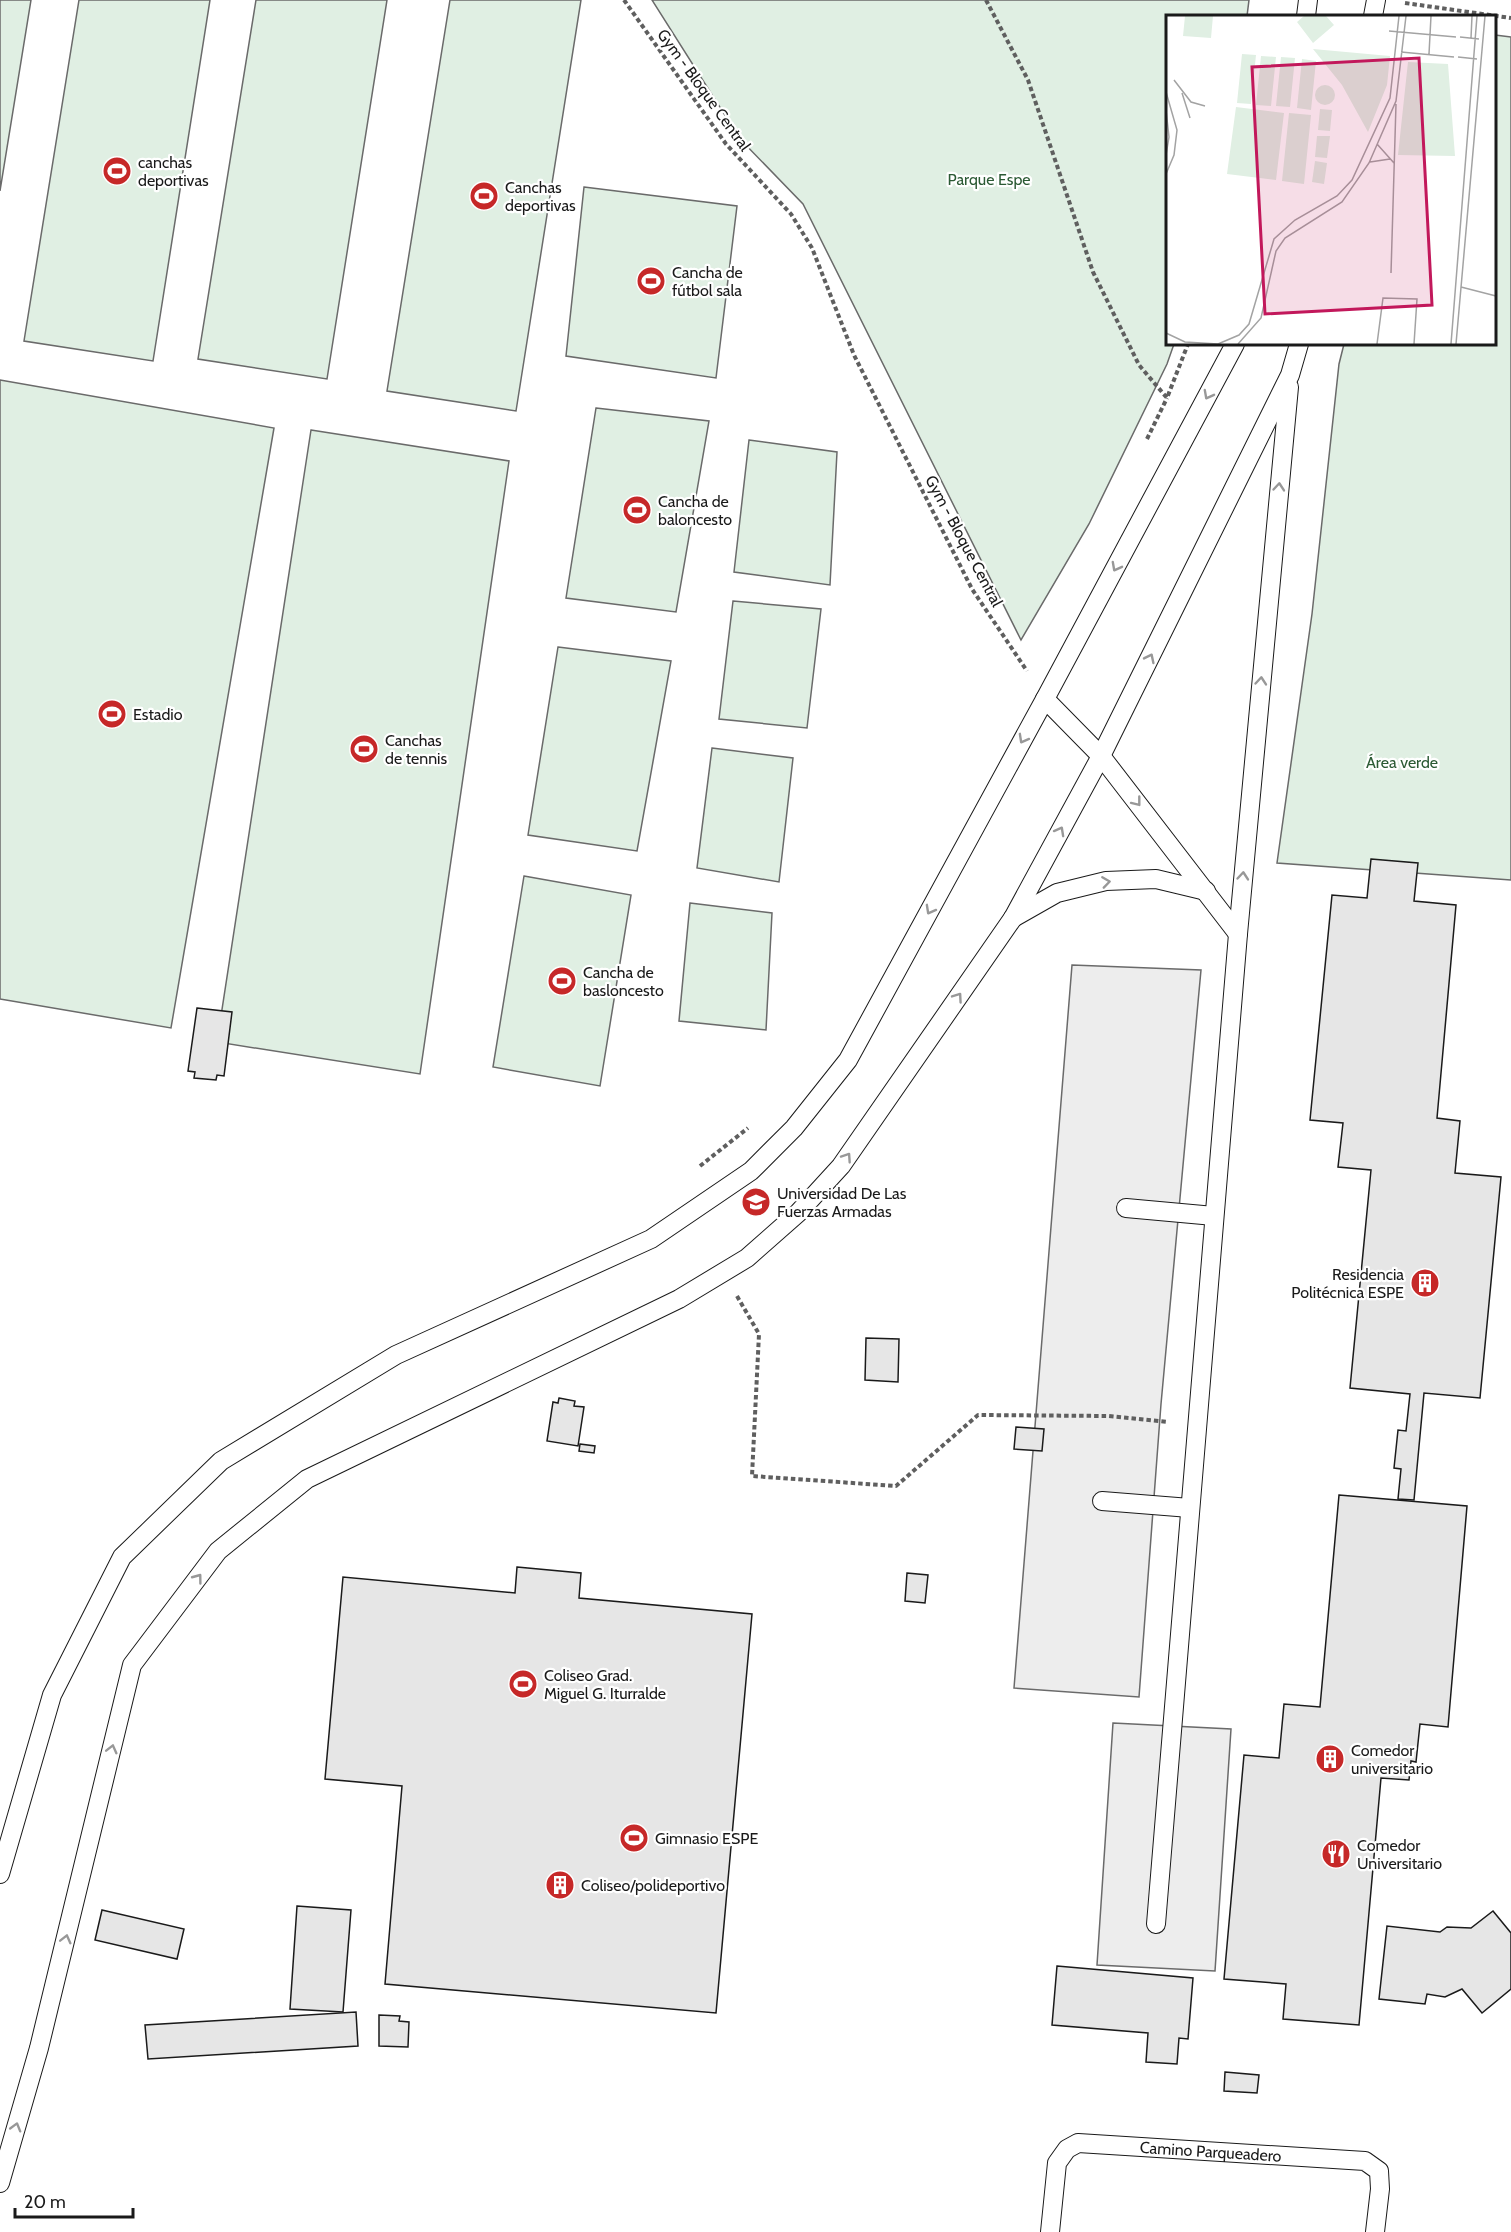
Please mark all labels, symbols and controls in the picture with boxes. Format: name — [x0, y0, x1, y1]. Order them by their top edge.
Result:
inset map — [1166, 15, 1496, 345]
street label: Gym - Bloque Central — [653, 25, 755, 155]
place label: canchas deportivas — [138, 153, 209, 190]
sports icon: canchas deportivas — [101, 155, 133, 187]
park label: Parque Espe — [947, 170, 1031, 189]
place label: Canchas deportivas — [505, 178, 576, 215]
sports icon: Canchas deportivas — [468, 180, 500, 212]
place label: Cancha de fútbol sala — [672, 263, 743, 300]
sports icon: Cancha de fútbol sala — [635, 265, 667, 297]
one-way arrow — [1204, 389, 1215, 399]
street label: Gym - Bloque Central — [921, 472, 1007, 610]
one-way arrow — [1272, 483, 1285, 492]
place label: Cancha de baloncesto — [658, 492, 732, 529]
sports icon: Cancha de baloncesto — [621, 494, 653, 526]
one-way arrow — [1112, 561, 1123, 571]
one-way arrow — [1142, 653, 1154, 664]
one-way arrow — [1254, 677, 1267, 686]
sports icon: Estadio — [96, 698, 128, 730]
place label: Estadio — [133, 705, 183, 724]
place label: Canchas de tennis — [385, 731, 447, 768]
sports icon: Canchas de tennis — [348, 733, 380, 765]
one-way arrow — [1019, 733, 1031, 743]
park label: Área verde — [1366, 753, 1438, 772]
one-way arrow — [1129, 795, 1140, 806]
one-way arrow — [1053, 827, 1064, 837]
one-way arrow — [1236, 871, 1249, 880]
one-way arrow — [1101, 876, 1110, 888]
one-way arrow — [926, 904, 937, 914]
place label: Cancha de basloncesto — [583, 963, 664, 1000]
sports icon: Cancha de basloncesto — [546, 965, 578, 997]
one-way arrow — [951, 992, 962, 1003]
one-way arrow — [840, 1153, 851, 1164]
place label: Universidad De Las Fuerzas Armadas — [777, 1184, 907, 1221]
school or university icon: Universidad De Las Fuerzas Armadas — [740, 1186, 772, 1218]
place label: Residencia Politécnica ESPE — [1291, 1265, 1404, 1302]
building icon: Residencia Politécnica ESPE — [1409, 1267, 1441, 1299]
one-way arrow — [190, 1574, 201, 1585]
place label: Coliseo Grad. Miguel G. Iturralde — [544, 1666, 666, 1703]
sports icon: Coliseo Grad. Miguel G. Iturralde — [507, 1668, 539, 1700]
place label: Comedor universitario — [1351, 1741, 1433, 1778]
building icon: Comedor universitario — [1314, 1743, 1346, 1775]
one-way arrow — [104, 1744, 117, 1754]
sports icon: Gimnasio ESPE — [618, 1822, 650, 1854]
place label: Gimnasio ESPE — [655, 1829, 758, 1848]
place label: Comedor Universitario — [1357, 1836, 1442, 1873]
restaurant icon: Comedor Universitario — [1320, 1838, 1352, 1870]
building icon: Coliseo/polideportivo — [544, 1869, 576, 1901]
place label: Coliseo/polideportivo — [581, 1876, 725, 1895]
one-way arrow — [58, 1934, 71, 1944]
one-way arrow — [9, 2122, 21, 2133]
street label: Camino Parqueadero — [1139, 2137, 1282, 2165]
scale bar — [15, 2181, 134, 2219]
text: 20 m — [24, 2191, 66, 2213]

